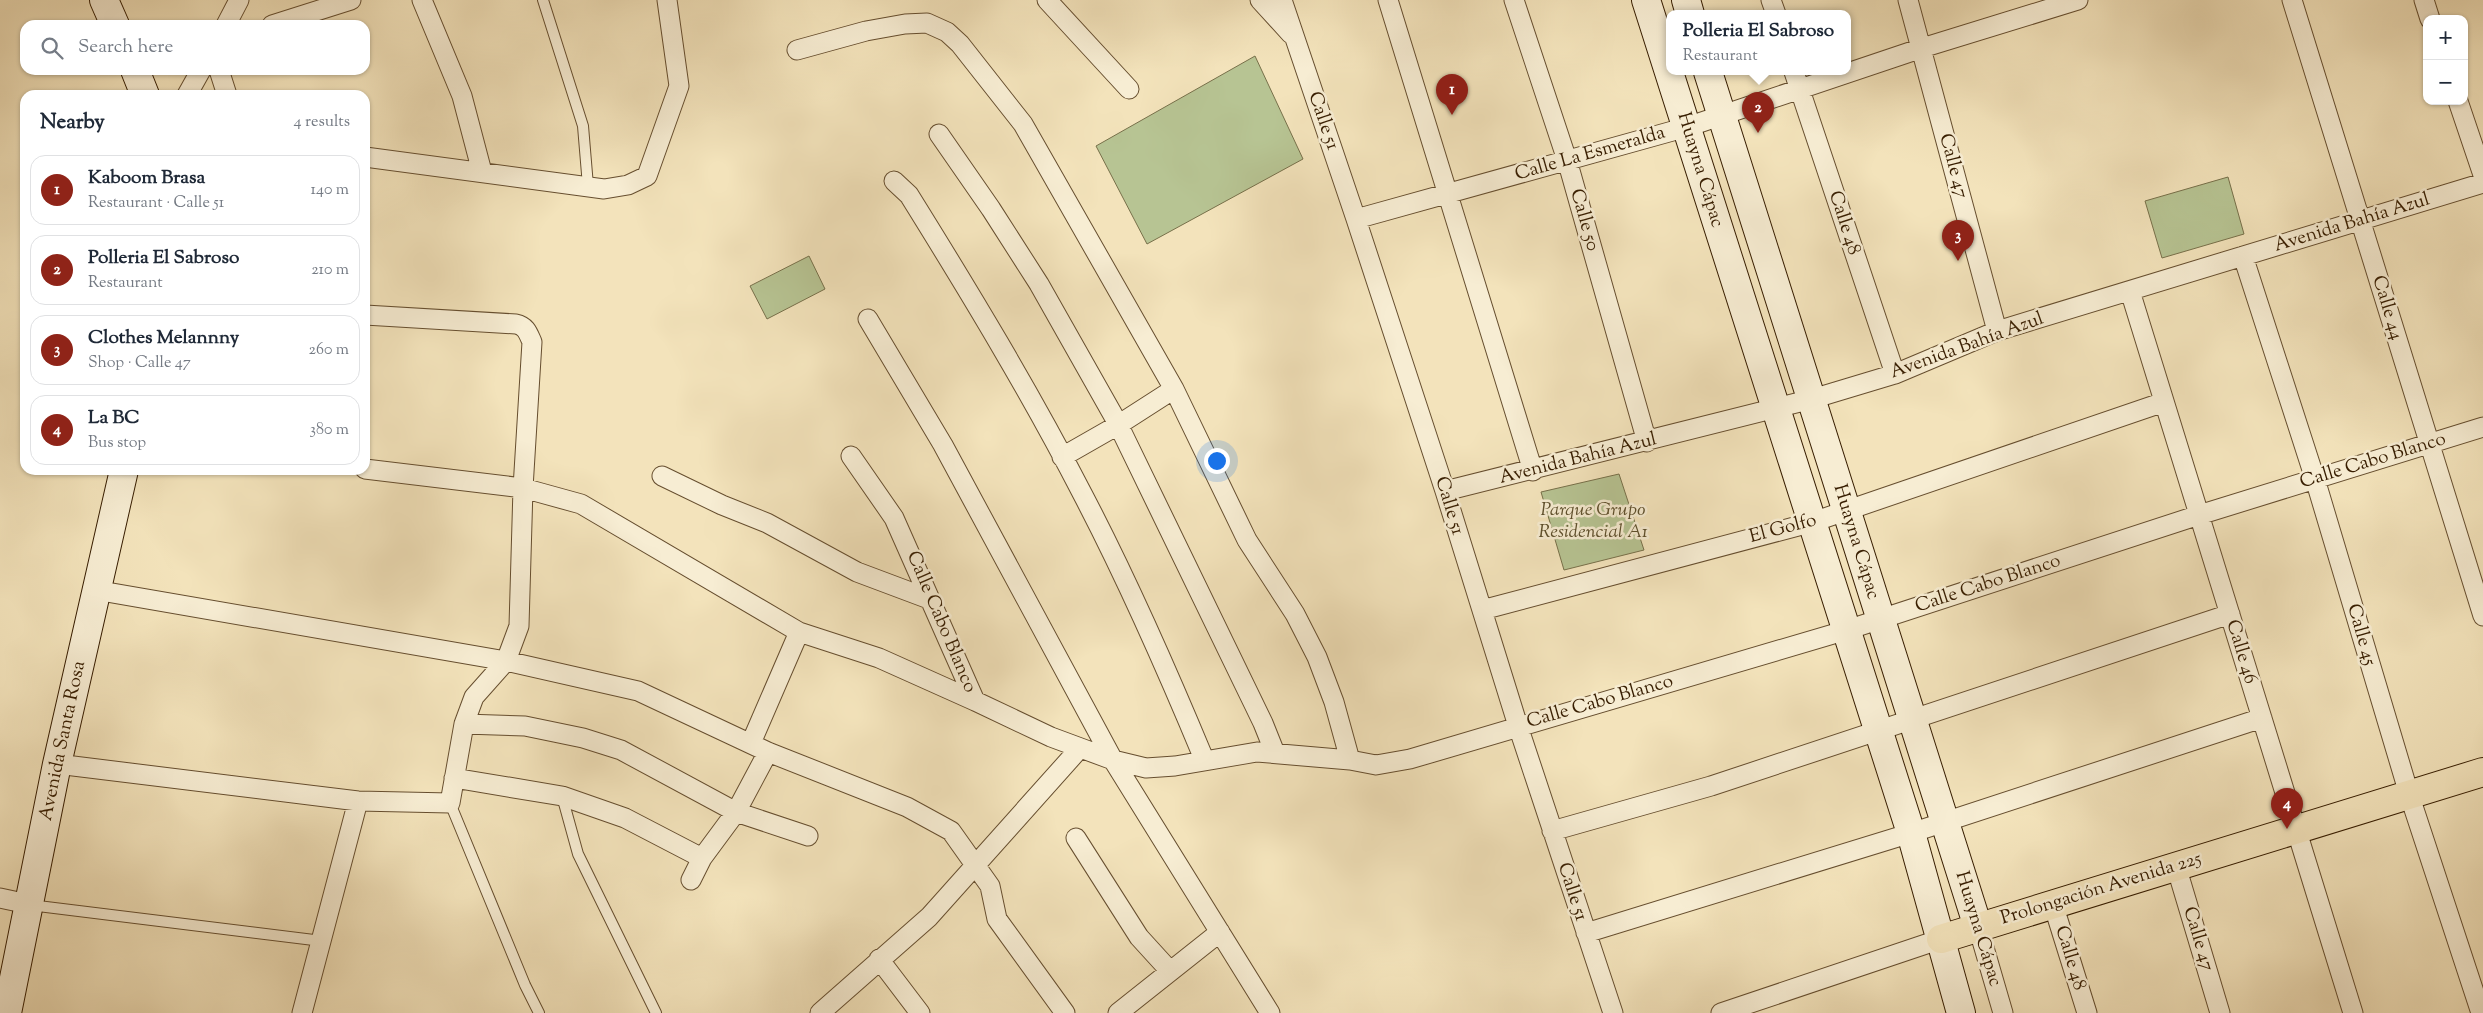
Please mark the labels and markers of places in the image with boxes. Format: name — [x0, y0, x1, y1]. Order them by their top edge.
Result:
pin: 1 — [1436, 74, 1468, 115]
pin: 2 — [1742, 92, 1774, 133]
pin: 3 — [1942, 220, 1974, 261]
pin: 4 — [2271, 788, 2303, 829]

